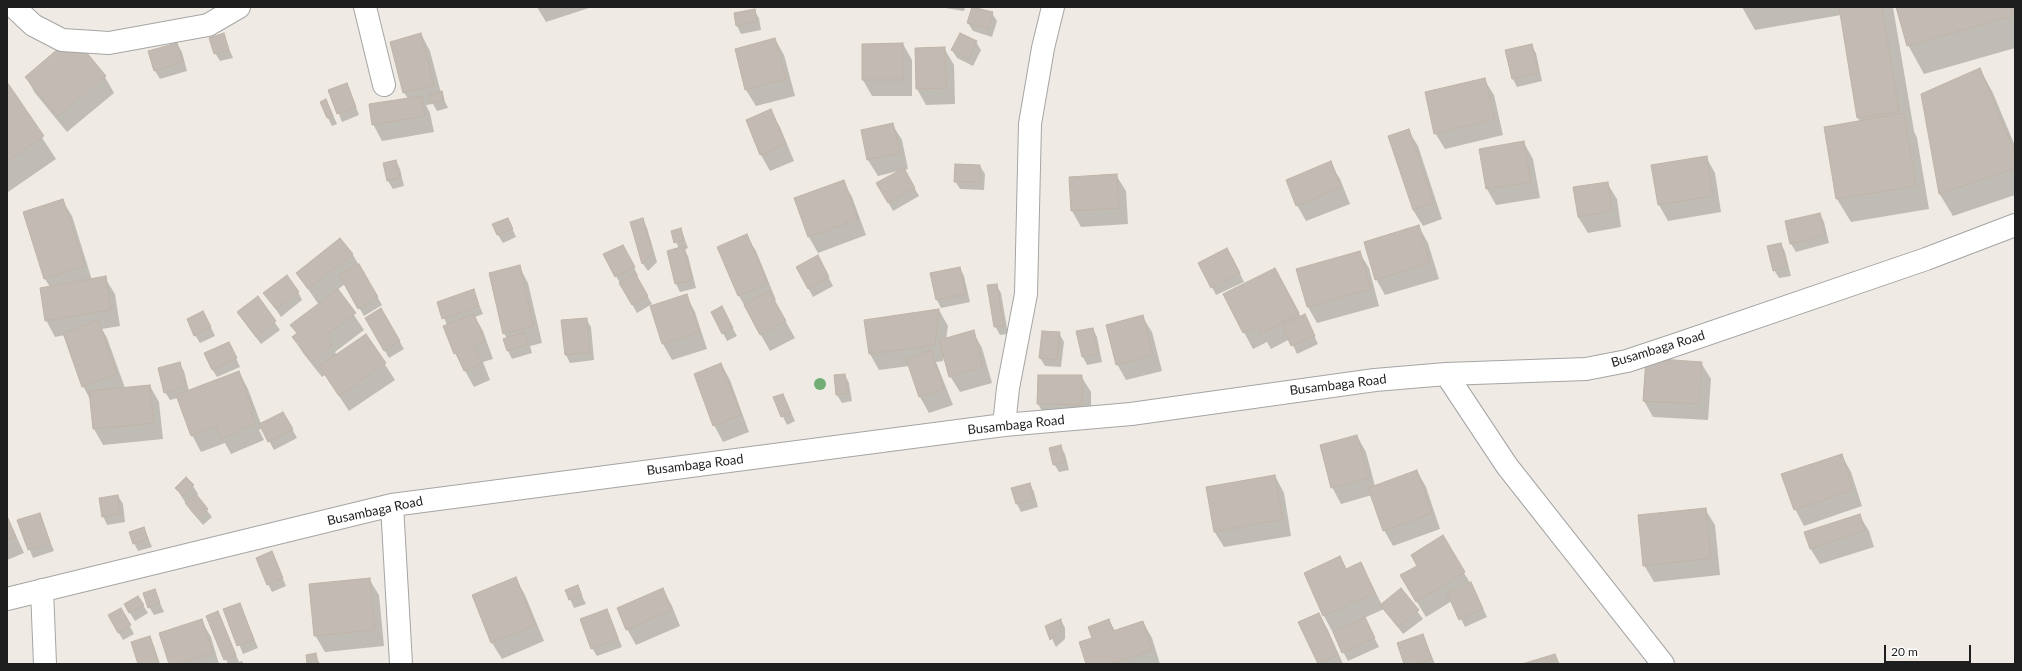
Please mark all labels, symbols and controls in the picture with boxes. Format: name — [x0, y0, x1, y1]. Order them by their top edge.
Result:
street label: Busambaga Road — [1609, 327, 1707, 371]
street label: Busambaga Road — [1289, 371, 1387, 399]
street label: Busambaga Road — [967, 412, 1065, 438]
street label: Busambaga Road — [646, 451, 744, 479]
street label: Busambaga Road — [326, 493, 424, 529]
scale bar — [1886, 637, 1973, 663]
text: 20 m — [1891, 644, 1918, 659]

